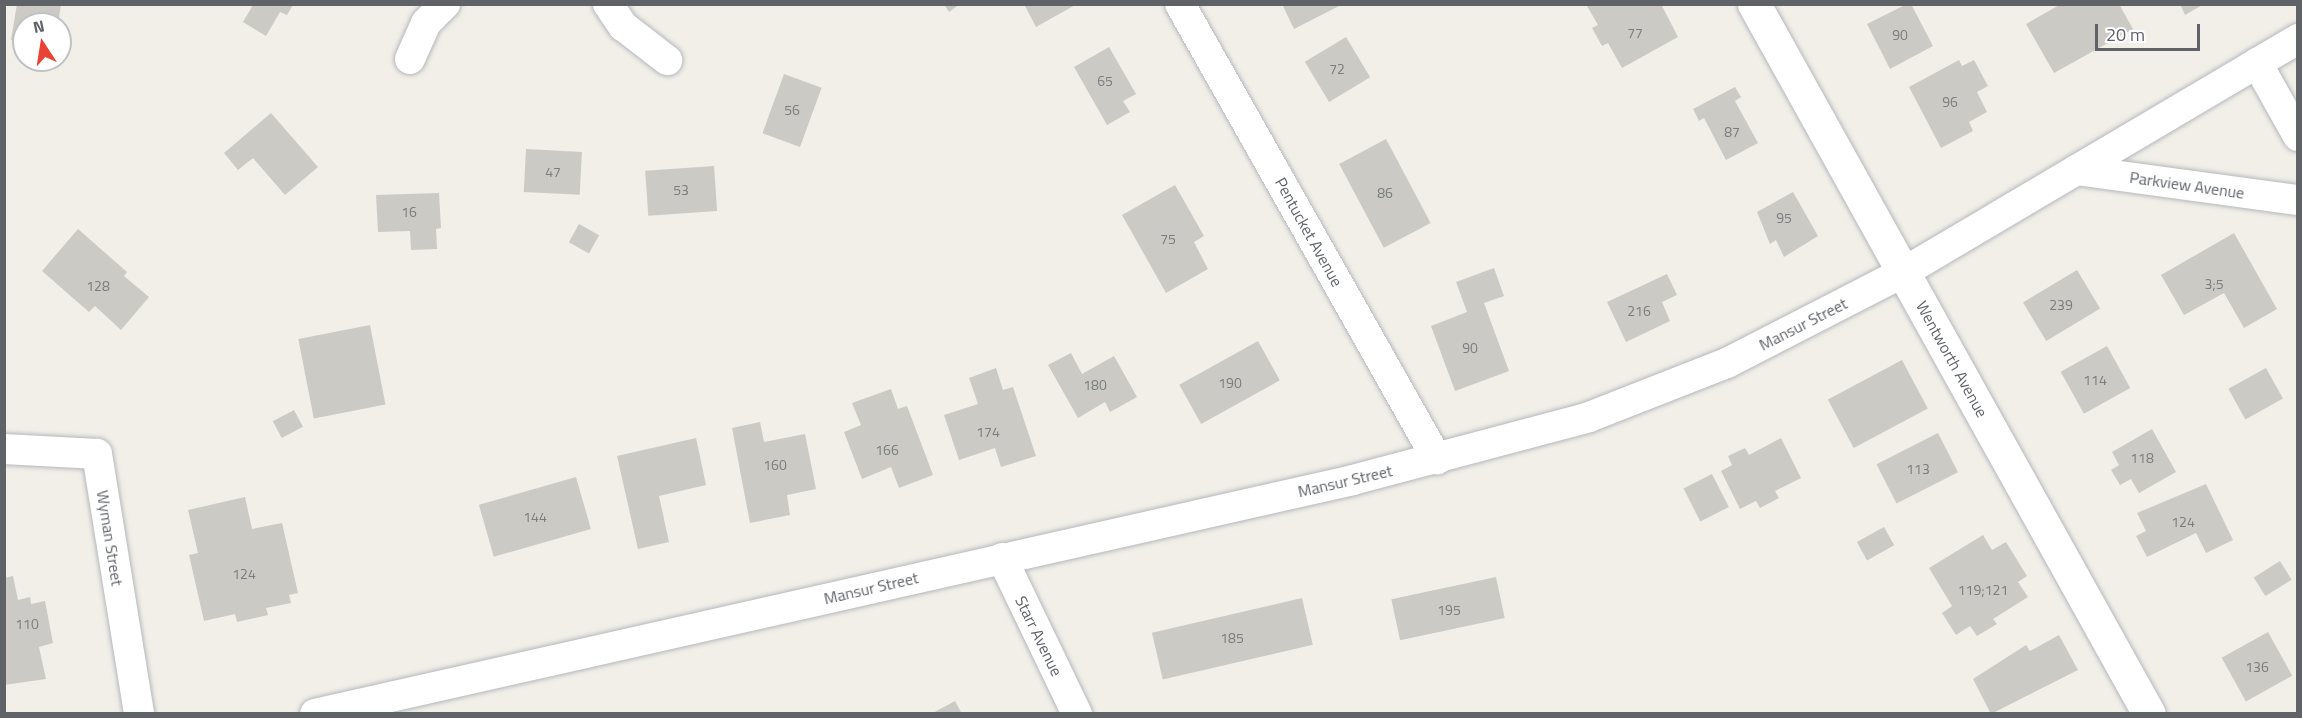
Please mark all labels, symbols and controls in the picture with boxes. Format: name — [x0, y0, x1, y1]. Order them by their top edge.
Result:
north arrow — [12, 12, 72, 72]
scale bar — [2098, 12, 2203, 50]
text: N — [31, 13, 47, 39]
text: 20 m — [2106, 21, 2145, 48]
house number: 77 — [1627, 25, 1643, 41]
house number: 90 — [1892, 27, 1908, 43]
house number: 72 — [1329, 61, 1345, 77]
house number: 65 — [1097, 73, 1113, 89]
house number: 96 — [1942, 94, 1958, 110]
house number: 56 — [784, 102, 800, 118]
house number: 87 — [1724, 124, 1740, 140]
house number: 47 — [545, 164, 561, 180]
street label: Parkview Avenue — [2128, 167, 2246, 203]
street label: Pentucket Avenue — [1271, 174, 1347, 290]
house number: 53 — [673, 182, 689, 198]
house number: 86 — [1377, 185, 1393, 201]
house number: 16 — [401, 204, 417, 220]
house number: 95 — [1776, 210, 1792, 226]
house number: 75 — [1160, 231, 1176, 247]
house number: 3;5 — [2204, 276, 2224, 292]
house number: 128 — [86, 278, 110, 294]
street label: Mansur Street — [1756, 294, 1850, 354]
house number: 239 — [2049, 297, 2073, 313]
street label: Wentworth Avenue — [1912, 298, 1992, 420]
house number: 216 — [1627, 303, 1651, 319]
house number: 90 — [1462, 340, 1478, 356]
house number: 114 — [2083, 372, 2107, 388]
house number: 190 — [1218, 375, 1242, 391]
house number: 180 — [1083, 377, 1107, 393]
house number: 174 — [976, 424, 1000, 440]
house number: 166 — [875, 442, 899, 458]
house number: 118 — [2130, 450, 2154, 466]
house number: 160 — [763, 457, 787, 473]
street label: Mansur Street — [1296, 461, 1394, 501]
house number: 113 — [1906, 461, 1930, 477]
street label: Wyman Street — [93, 489, 127, 587]
house number: 144 — [523, 509, 547, 525]
house number: 124 — [2171, 514, 2195, 530]
house number: 124 — [232, 566, 256, 582]
street label: Mansur Street — [822, 568, 920, 608]
house number: 119;121 — [1958, 582, 2008, 598]
street label: Starr Avenue — [1011, 593, 1067, 679]
house number: 195 — [1437, 602, 1461, 618]
house number: 110 — [15, 616, 39, 632]
house number: 185 — [1220, 630, 1244, 646]
house number: 136 — [2245, 659, 2269, 675]

